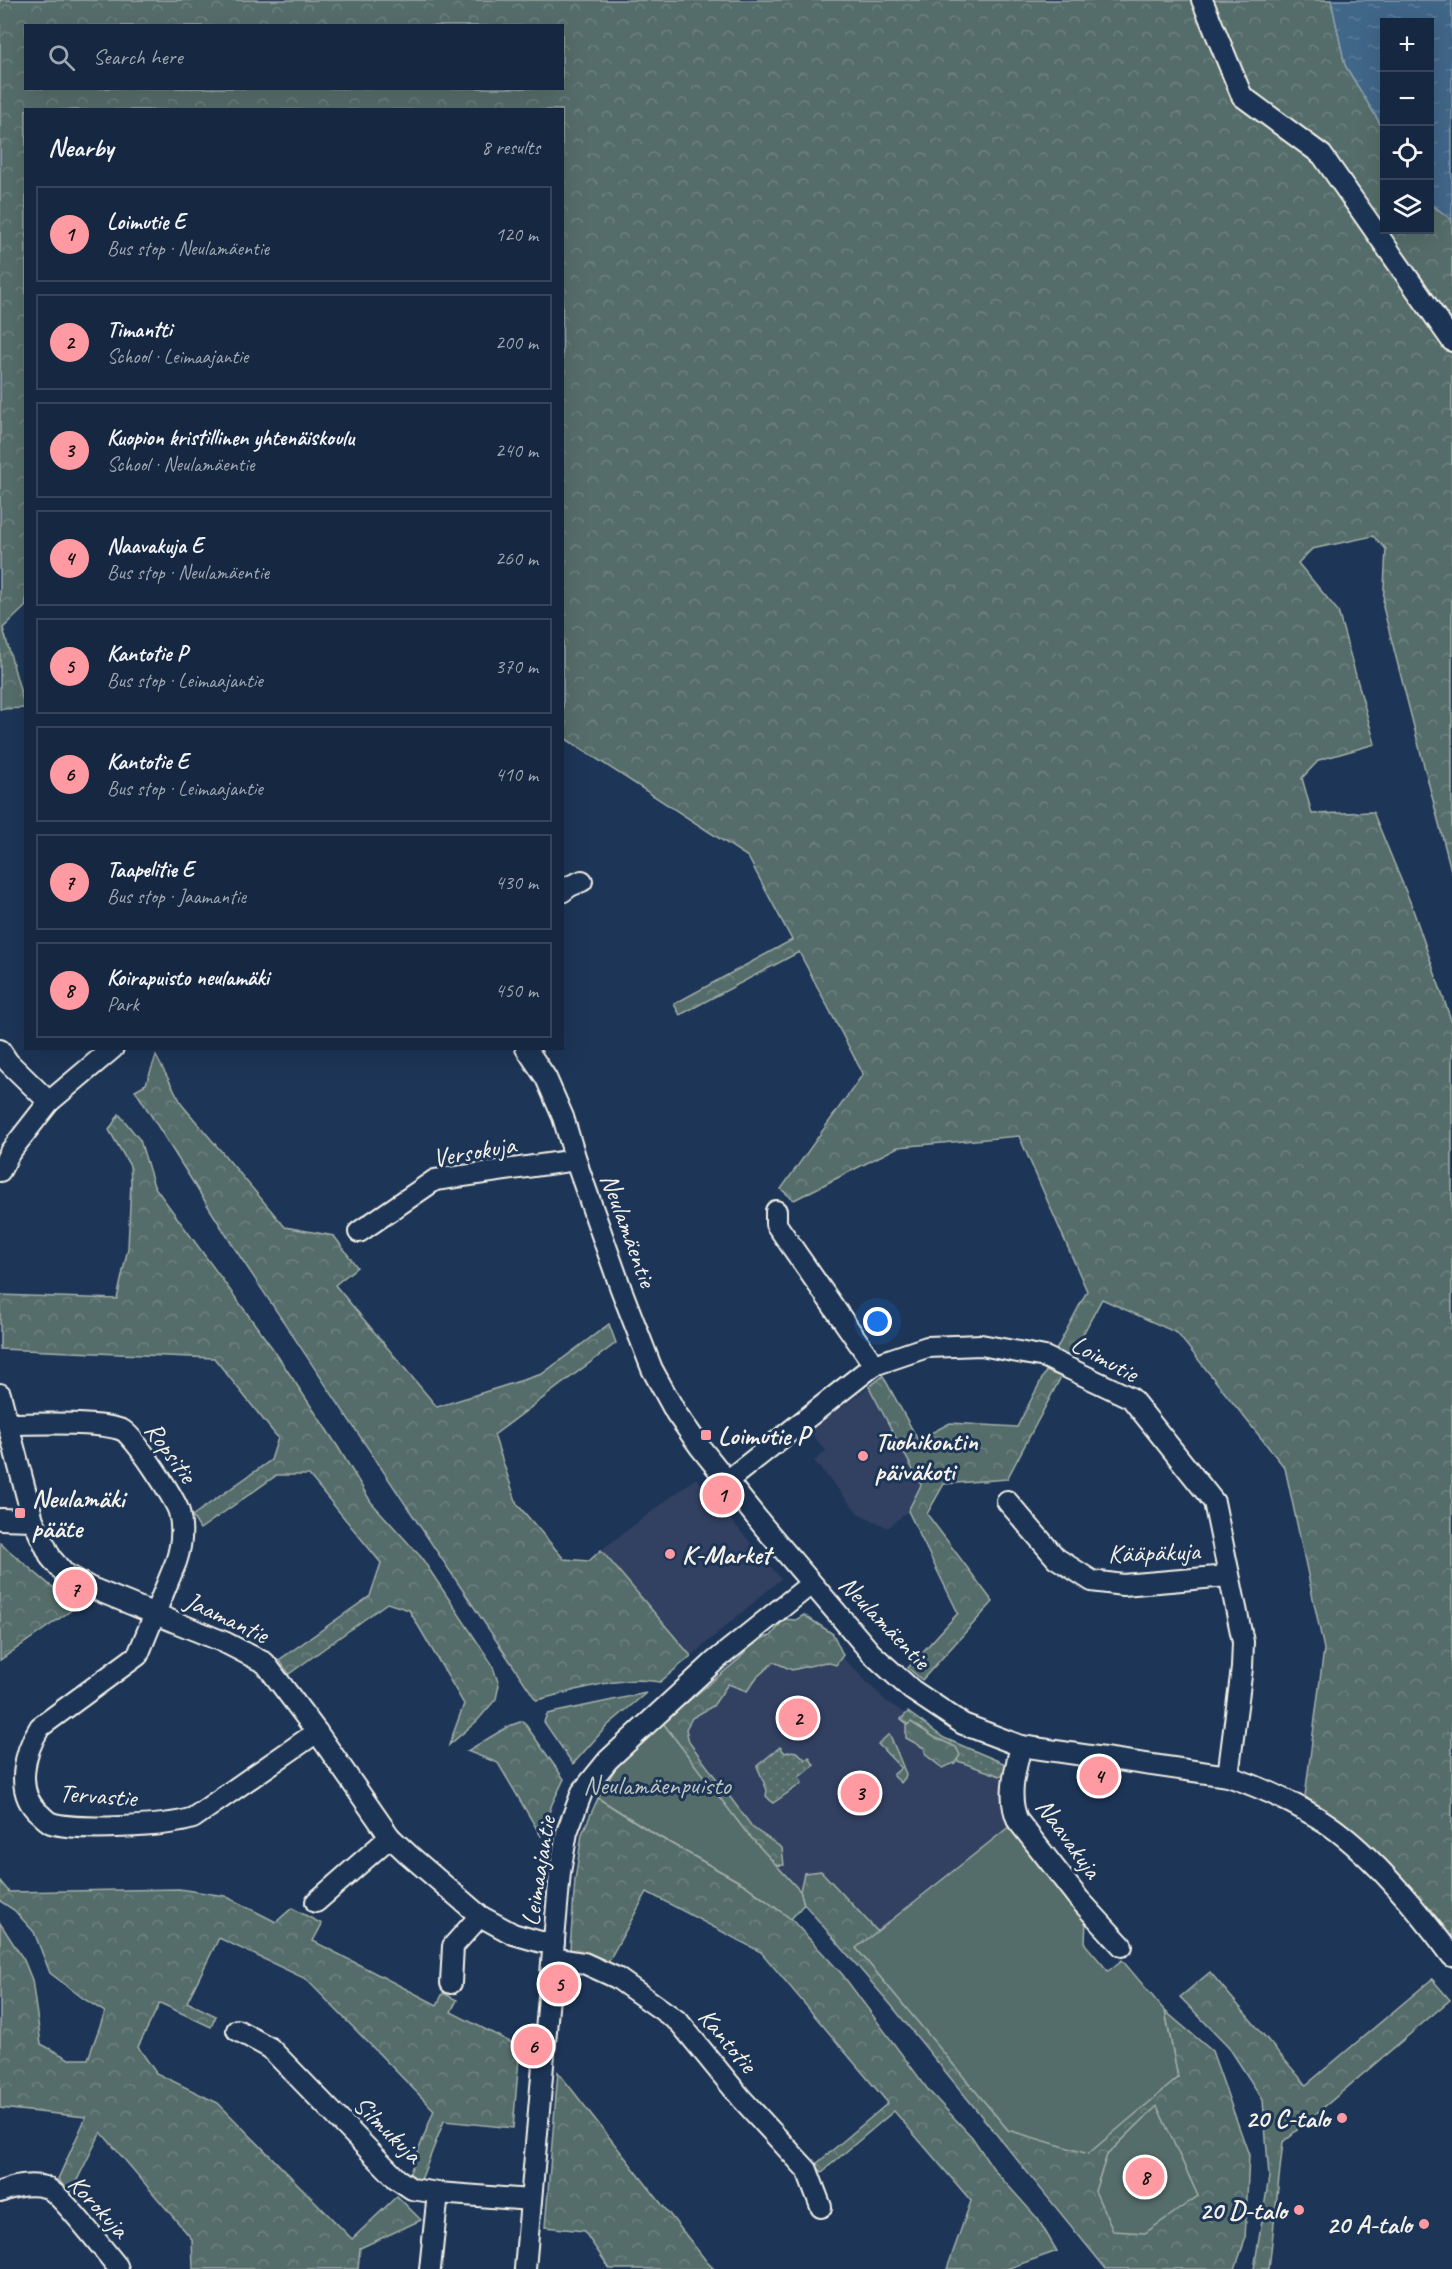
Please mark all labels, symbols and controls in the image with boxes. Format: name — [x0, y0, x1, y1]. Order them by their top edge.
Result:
map controls — [1380, 18, 1434, 234]
button: + — [1380, 18, 1434, 72]
search box — [24, 24, 564, 90]
icon: search — [45, 41, 78, 74]
text: Search here — [93, 43, 183, 71]
button: − — [1380, 72, 1434, 126]
button: locate — [1380, 126, 1434, 180]
text: Nearby — [48, 131, 113, 164]
text: 8 results — [481, 135, 540, 160]
button: layers — [1380, 180, 1434, 234]
text: Loimutie E — [107, 208, 185, 236]
text: 1 — [65, 222, 74, 247]
text: 120 m — [495, 222, 538, 247]
text: Bus stop · Neulamäentie — [107, 236, 269, 261]
text: Timantti — [107, 316, 172, 344]
text: 2 — [65, 330, 74, 355]
text: 200 m — [495, 330, 538, 355]
text: School · Leimaajantie — [107, 344, 248, 369]
text: Kuopion kristillinen yhtenäiskoulu — [107, 424, 354, 452]
text: 3 — [65, 438, 74, 463]
text: 240 m — [495, 438, 538, 463]
text: School · Neulamäentie — [107, 452, 254, 477]
text: Naavakuja E — [107, 532, 203, 560]
text: 4 — [65, 546, 74, 571]
text: 260 m — [495, 546, 538, 571]
text: Bus stop · Neulamäentie — [107, 560, 269, 585]
text: Kantotie P — [107, 640, 187, 668]
text: 5 — [65, 654, 74, 679]
text: 370 m — [495, 654, 538, 679]
text: Bus stop · Leimaajantie — [107, 668, 263, 693]
text: Kantotie E — [107, 748, 188, 776]
text: 6 — [65, 762, 74, 787]
text: 410 m — [495, 762, 538, 787]
text: Bus stop · Leimaajantie — [107, 776, 263, 801]
text: Taapelitie E — [107, 856, 194, 884]
text: 7 — [65, 870, 74, 895]
text: 430 m — [495, 870, 538, 895]
text: Bus stop · Jaamantie — [107, 884, 246, 909]
text: Koirapuisto neulamäki — [107, 964, 269, 992]
text: 8 — [65, 978, 74, 1003]
text: 450 m — [495, 978, 538, 1003]
text: Park — [107, 992, 139, 1017]
street label: Versokuja — [430, 1128, 520, 1175]
street label: Neulamäentie — [593, 1169, 665, 1293]
your location — [863, 1307, 892, 1336]
street label: Loimutie — [1066, 1327, 1145, 1390]
street label: Ropsitie — [137, 1415, 206, 1492]
place label: Loimutie P — [718, 1419, 814, 1452]
place label: Tuohikontin päiväkoti — [875, 1425, 979, 1488]
marker: Loimutie P — [699, 1428, 713, 1442]
marker: Tuohikontin päiväkoti — [856, 1449, 870, 1463]
pin: 1 — [702, 1472, 742, 1518]
place label: Neulamäki pääte — [32, 1482, 128, 1545]
marker: Neulamäki pääte — [13, 1506, 27, 1520]
street label: Kääpäkuja — [1107, 1534, 1202, 1571]
place label: K-Market — [682, 1538, 775, 1571]
marker: K-Market — [663, 1547, 677, 1561]
pin: 7 — [56, 1566, 94, 1612]
street label: Neulamäentie — [832, 1568, 939, 1677]
street label: Jaamantie — [178, 1583, 275, 1652]
pin: 2 — [778, 1696, 818, 1740]
pin: 4 — [1080, 1754, 1118, 1798]
park label: Neulamäenpuisto — [583, 1769, 732, 1802]
pin: 3 — [840, 1770, 880, 1816]
street label: Tervastie — [58, 1776, 140, 1815]
street label: Naavakuja — [1028, 1792, 1110, 1886]
street label: Leimaajantie — [514, 1812, 564, 1928]
pin: 5 — [540, 1962, 578, 2006]
street label: Kantotie — [691, 2001, 766, 2081]
pin: 6 — [514, 2024, 552, 2068]
street label: Silmukuja — [346, 2088, 430, 2171]
place label: 20 C-talo — [1245, 2102, 1333, 2135]
marker: 20 C-talo — [1335, 2111, 1349, 2125]
pin: 8 — [1126, 2154, 1164, 2200]
street label: Korokuja — [61, 2168, 137, 2246]
place label: 20 D-talo — [1199, 2194, 1290, 2227]
marker: 20 D-talo — [1292, 2203, 1306, 2217]
place label: 20 A-talo — [1326, 2208, 1415, 2241]
marker: 20 A-talo — [1417, 2217, 1431, 2231]

